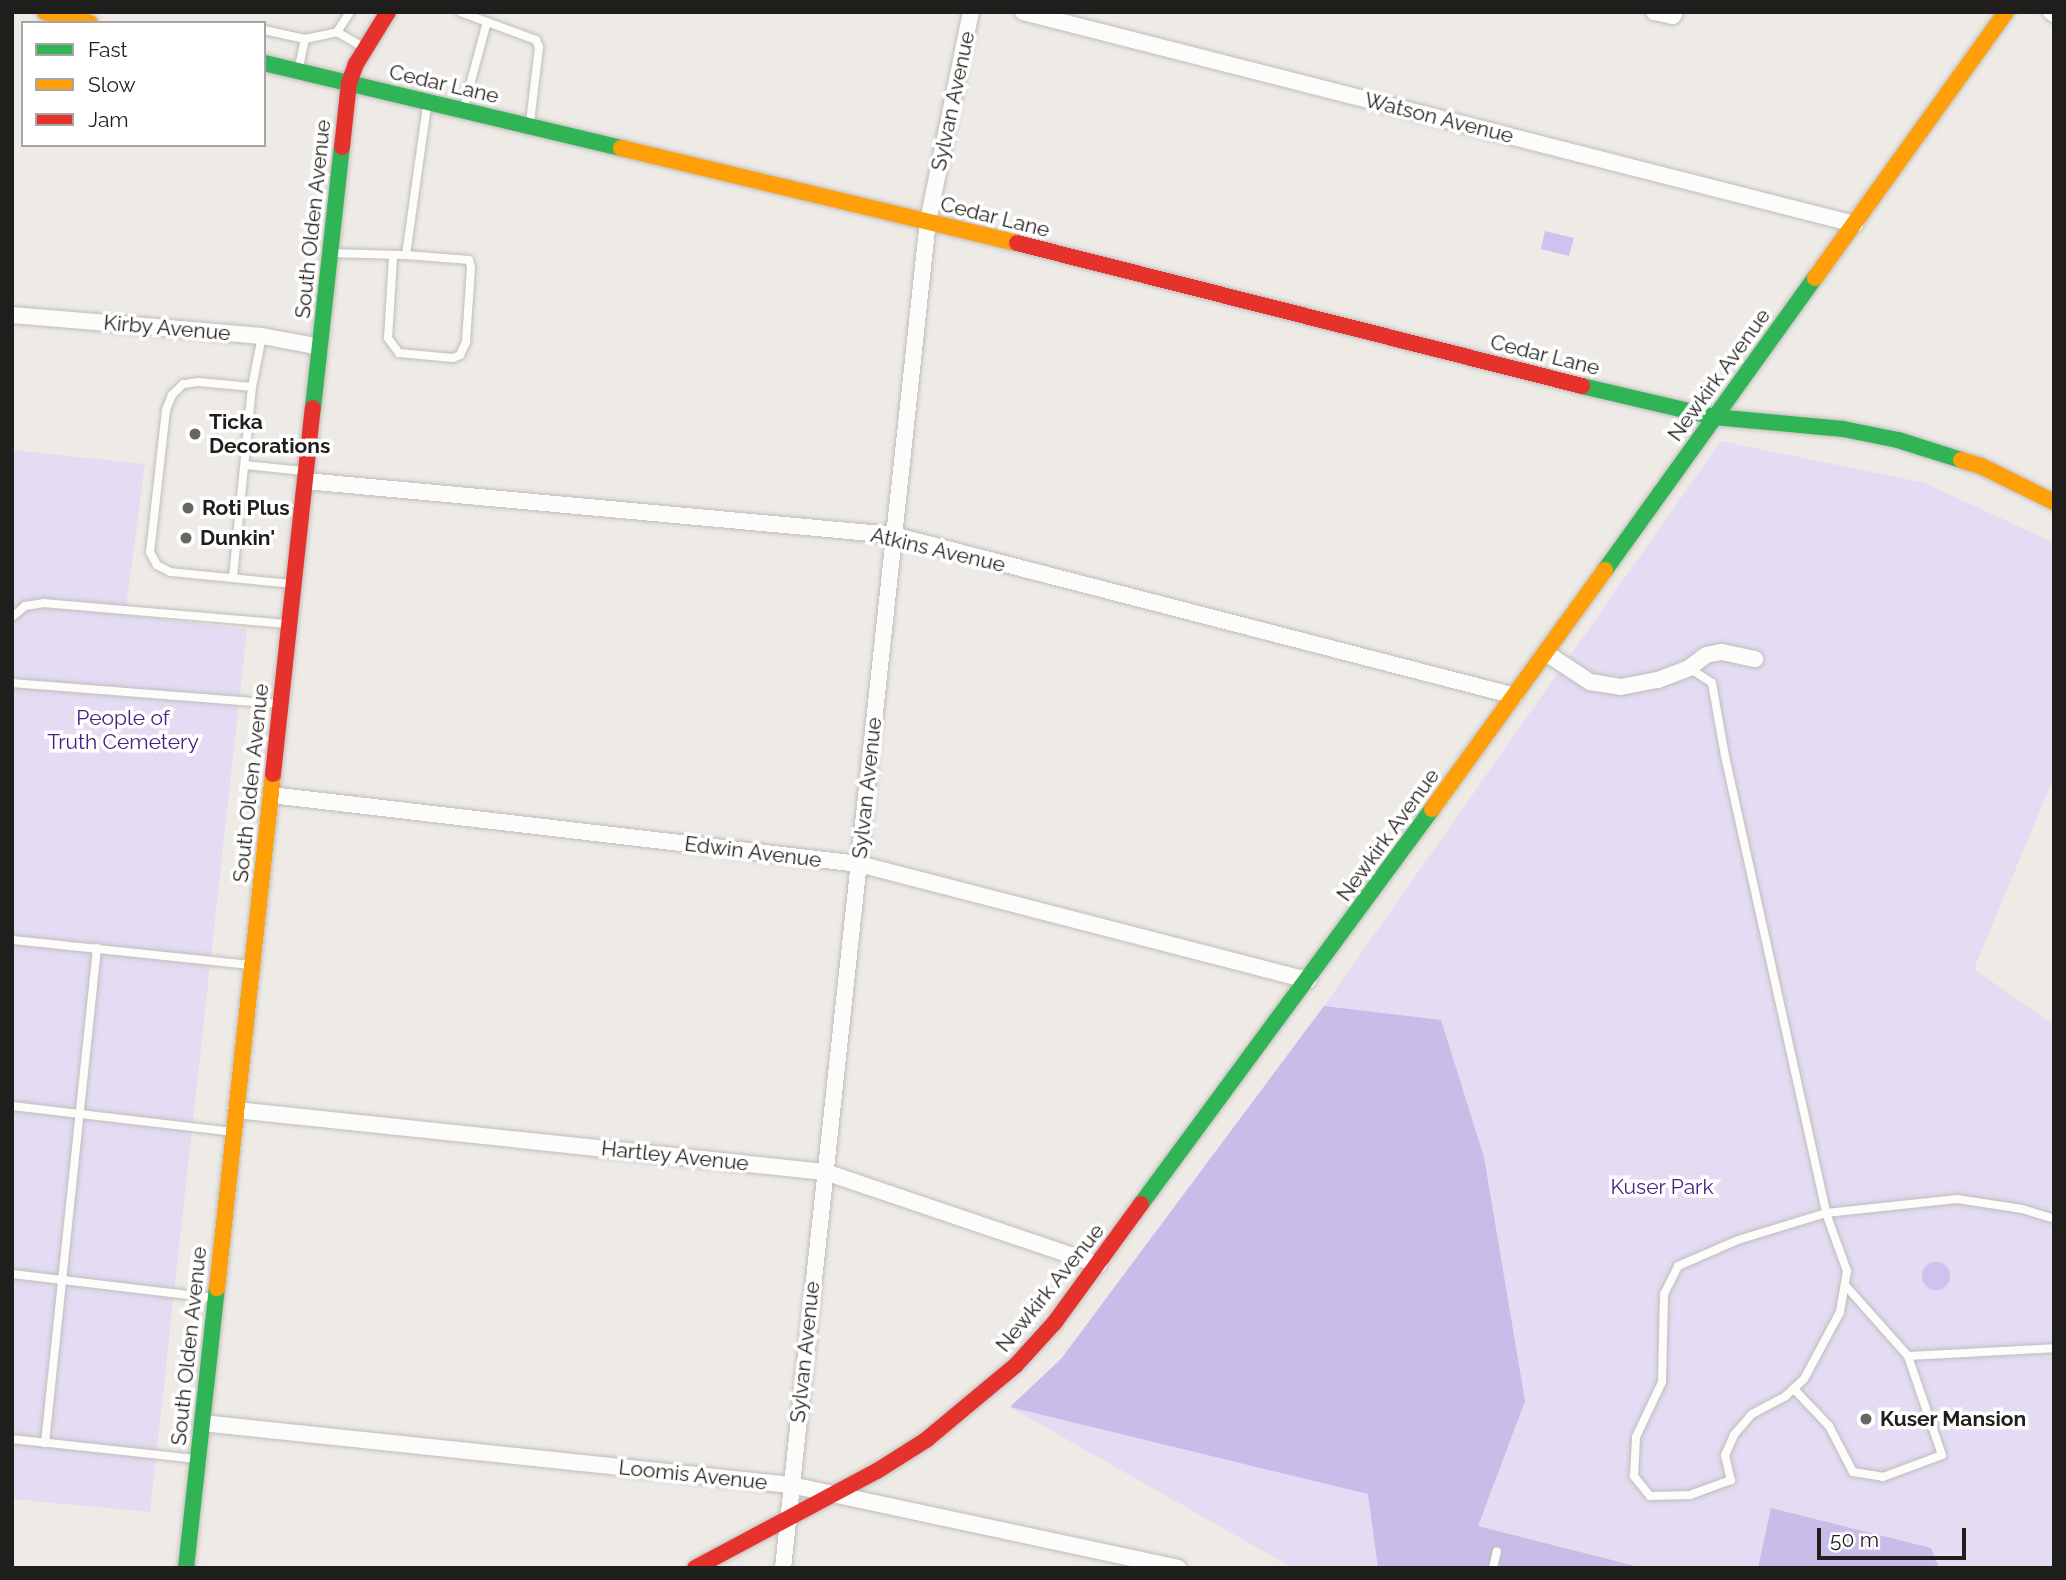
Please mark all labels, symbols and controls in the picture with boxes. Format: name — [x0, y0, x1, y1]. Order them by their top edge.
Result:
legend — [21, 21, 266, 147]
street label: Sylvan Avenue — [926, 29, 980, 173]
text: Fast — [88, 37, 128, 62]
street label: Cedar Lane — [386, 59, 502, 109]
text: Slow — [88, 72, 136, 97]
street label: Watson Avenue — [1362, 87, 1516, 149]
text: Jam — [88, 107, 129, 132]
street label: South Olden Avenue — [290, 118, 336, 320]
street label: Cedar Lane — [938, 191, 1052, 243]
street label: Newkirk Avenue — [1662, 304, 1776, 446]
street label: Kirby Avenue — [102, 310, 232, 346]
street label: Cedar Lane — [1488, 329, 1602, 381]
place label: Ticka Decorations — [209, 409, 330, 459]
marker: Ticka Decorations — [187, 426, 203, 442]
place label: Roti Plus — [202, 495, 290, 521]
marker: Roti Plus — [180, 500, 196, 516]
street label: Atkins Avenue — [868, 522, 1008, 578]
place label: Dunkin' — [200, 525, 275, 551]
marker: Dunkin' — [178, 530, 194, 546]
street label: South Olden Avenue — [228, 682, 274, 884]
park label: People of Truth Cemetery — [47, 705, 199, 755]
street label: Sylvan Avenue — [847, 716, 887, 860]
street label: Newkirk Avenue — [1331, 764, 1445, 906]
street label: Edwin Avenue — [683, 831, 823, 873]
street label: Hartley Avenue — [599, 1136, 751, 1176]
park label: Kuser Park — [1610, 1174, 1714, 1200]
street label: Newkirk Avenue — [990, 1219, 1110, 1357]
street label: South Olden Avenue — [166, 1245, 212, 1447]
street label: Sylvan Avenue — [785, 1280, 825, 1424]
place label: Kuser Mansion — [1880, 1406, 2027, 1432]
marker: Kuser Mansion — [1858, 1411, 1874, 1427]
street label: Loomis Avenue — [617, 1455, 769, 1495]
scale bar — [1821, 1514, 1970, 1558]
text: 50 m — [1830, 1527, 1879, 1552]

